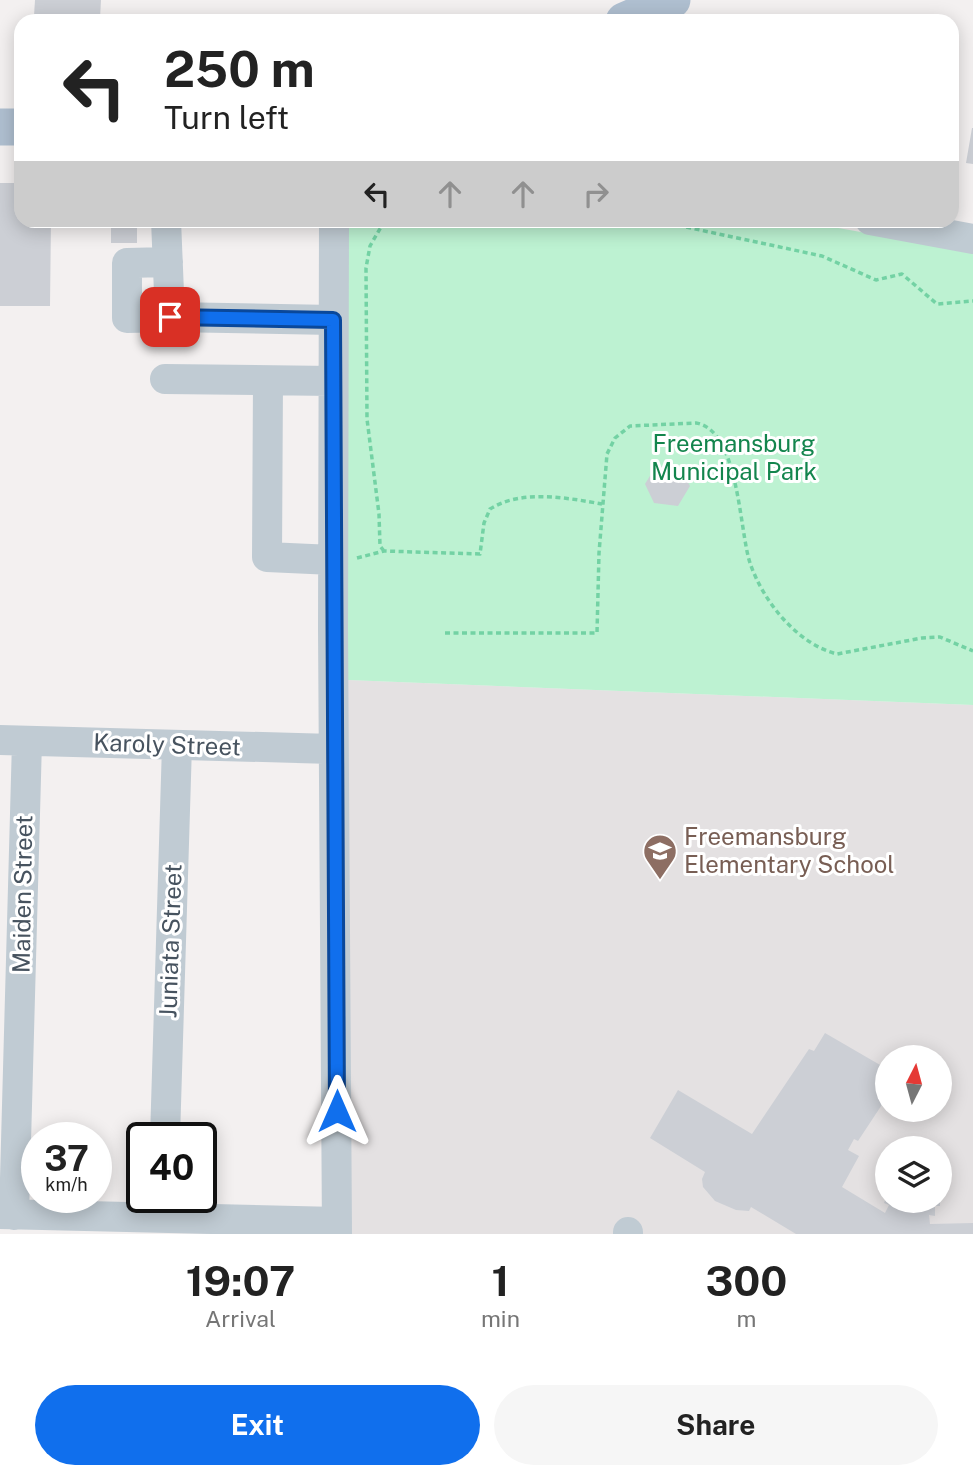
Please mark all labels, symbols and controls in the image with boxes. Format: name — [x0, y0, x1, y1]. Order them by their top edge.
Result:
text: 250 m — [164, 40, 315, 98]
icon: left — [49, 42, 140, 133]
text: Turn left — [164, 99, 289, 136]
icon: left — [358, 175, 396, 213]
icon: ahead — [431, 175, 469, 213]
icon: ahead — [504, 175, 542, 213]
icon: right — [577, 175, 615, 213]
pin — [140, 287, 200, 347]
icon: arrive — [151, 298, 189, 336]
park label: Freemansburg Municipal Park — [651, 429, 817, 485]
street label: Karoly Street — [93, 727, 241, 761]
street label: Maiden Street — [7, 815, 37, 973]
place label: Freemansburg Elementary School — [684, 822, 895, 878]
school or university icon: Freemansburg Elementary School — [641, 832, 679, 881]
street label: Juniata Street — [153, 863, 187, 1019]
north arrow — [875, 1045, 952, 1122]
map controls — [875, 1045, 952, 1213]
position arrow — [300, 1074, 374, 1148]
speed limit sign: 40 — [126, 1122, 217, 1213]
button: layers — [875, 1136, 952, 1213]
text: 37 — [44, 1138, 89, 1179]
text: km/h — [45, 1174, 88, 1195]
text: 19:07 — [186, 1256, 295, 1305]
text: 1 — [491, 1256, 509, 1305]
text: 300 — [706, 1256, 787, 1305]
text: Arrival — [205, 1305, 276, 1332]
text: min — [481, 1305, 520, 1332]
text: m — [736, 1305, 756, 1332]
button: Exit — [35, 1385, 480, 1465]
button: Share — [494, 1385, 938, 1465]

